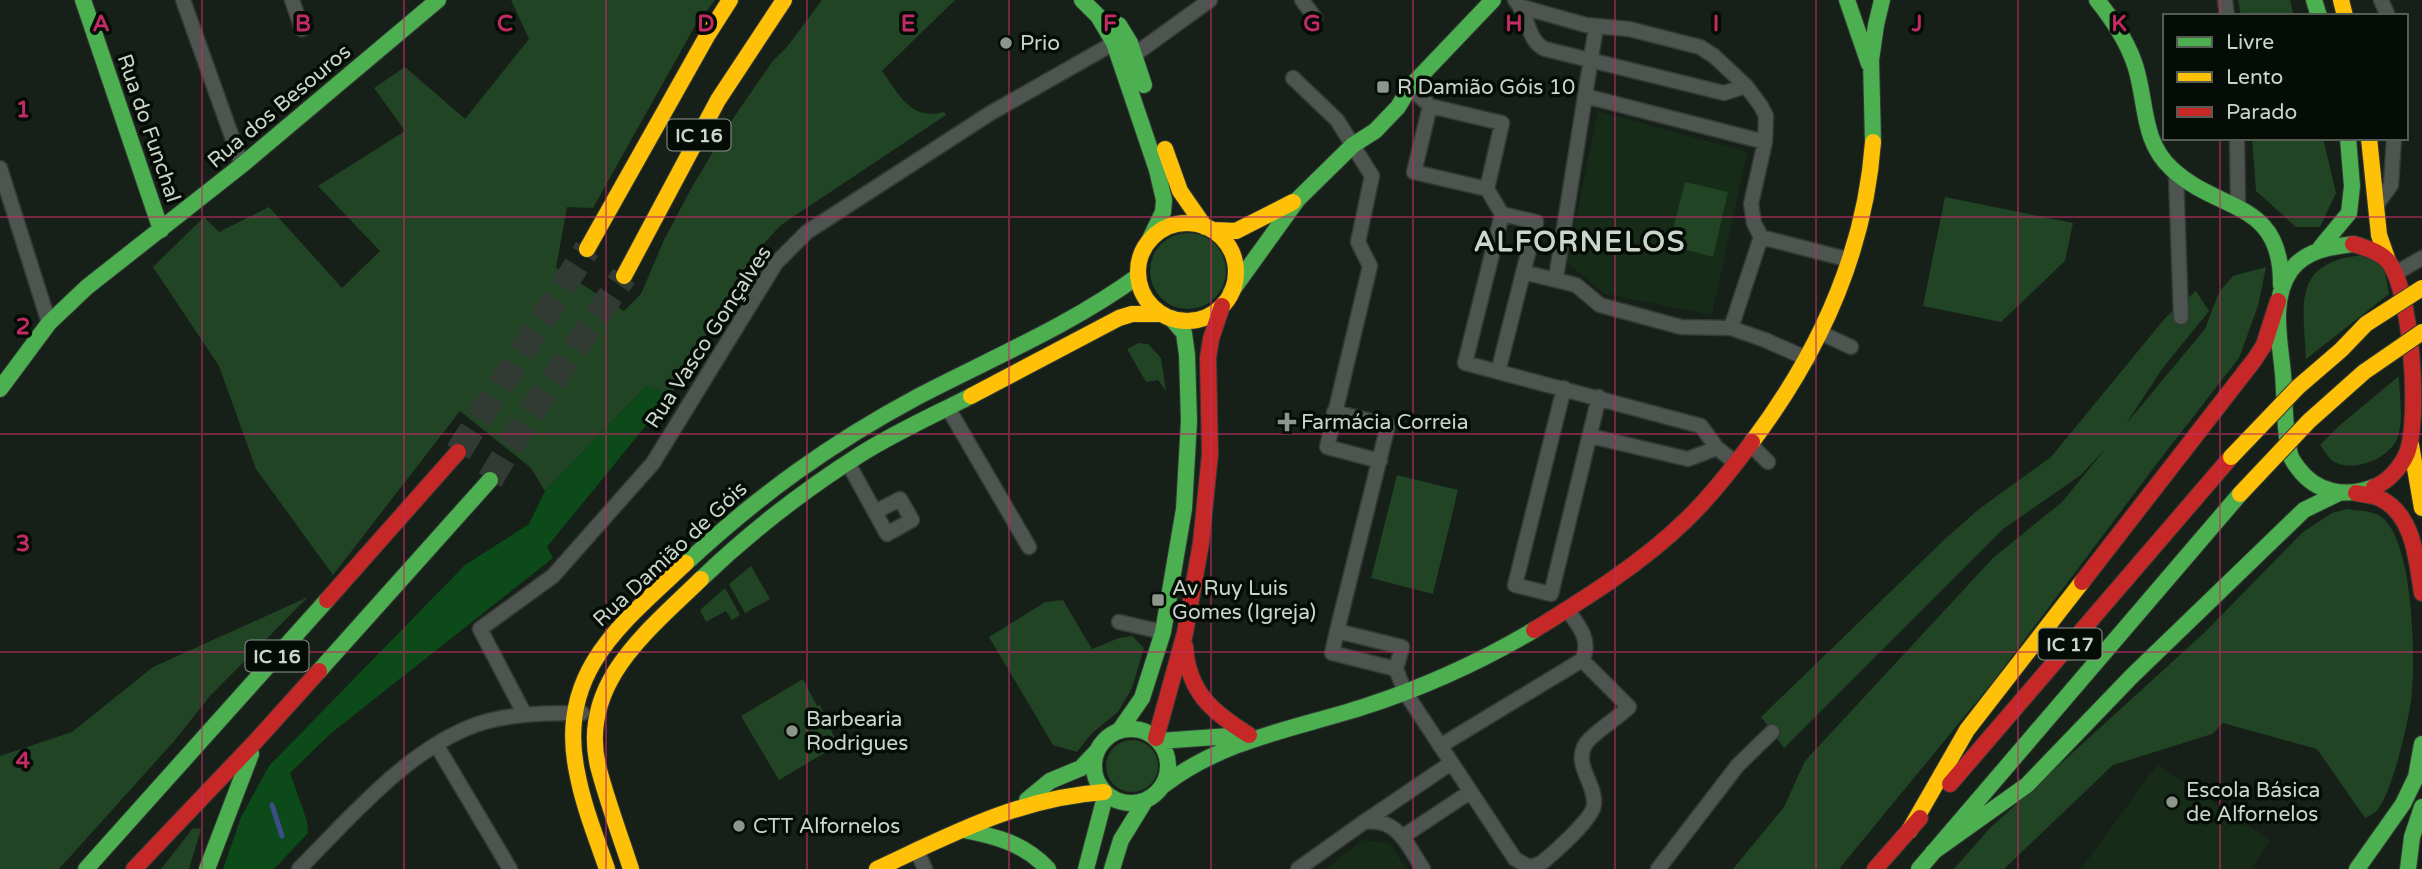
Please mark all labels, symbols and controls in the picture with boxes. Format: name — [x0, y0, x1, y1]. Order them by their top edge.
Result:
text: A — [92, 10, 110, 38]
text: B — [295, 10, 311, 38]
text: C — [497, 10, 513, 38]
text: D — [697, 10, 715, 38]
text: E — [901, 10, 915, 38]
text: F — [1103, 10, 1117, 38]
text: G — [1303, 10, 1321, 38]
text: H — [1505, 10, 1523, 38]
text: I — [1713, 10, 1719, 38]
text: J — [1911, 10, 1922, 38]
text: K — [2111, 10, 2127, 38]
legend — [2163, 14, 2408, 140]
text: Livre — [2226, 30, 2274, 55]
place label: Prio — [1020, 31, 1060, 56]
marker: Prio — [998, 35, 1014, 51]
street label: Rua dos Besouros — [203, 39, 356, 174]
street label: Rua do Funchal — [111, 51, 186, 206]
text: Lento — [2226, 65, 2283, 90]
place label: R Damião Góis 10 — [1397, 75, 1575, 100]
marker: R Damião Góis 10 — [1375, 79, 1391, 95]
text: 1 — [16, 96, 30, 124]
text: Parado — [2226, 100, 2297, 125]
road number: IC 16 — [668, 119, 730, 150]
district label: ALFORNELOS — [1474, 225, 1686, 259]
street label: Rua Vasco Gonçalves — [640, 241, 777, 433]
text: 2 — [16, 313, 30, 341]
place label: Farmácia Correia — [1301, 410, 1469, 435]
marker: Farmácia Correia — [1279, 414, 1295, 430]
street label: Rua Damião de Góis — [588, 477, 753, 632]
text: 3 — [16, 530, 30, 558]
place label: Av Ruy Luis Gomes (Igreja) — [1172, 576, 1316, 625]
marker: Av Ruy Luis Gomes (Igreja) — [1150, 592, 1166, 608]
road number: IC 17 — [2038, 628, 2102, 660]
road number: IC 16 — [246, 640, 308, 671]
place label: Barbearia Rodrigues — [806, 707, 908, 756]
marker: Barbearia Rodrigues — [784, 723, 800, 739]
text: 4 — [16, 747, 31, 775]
place label: Escola Básica de Alfornelos — [2186, 778, 2320, 827]
marker: Escola Básica de Alfornelos — [2164, 794, 2180, 810]
place label: CTT Alfornelos — [753, 814, 900, 839]
marker: CTT Alfornelos — [731, 818, 747, 834]

